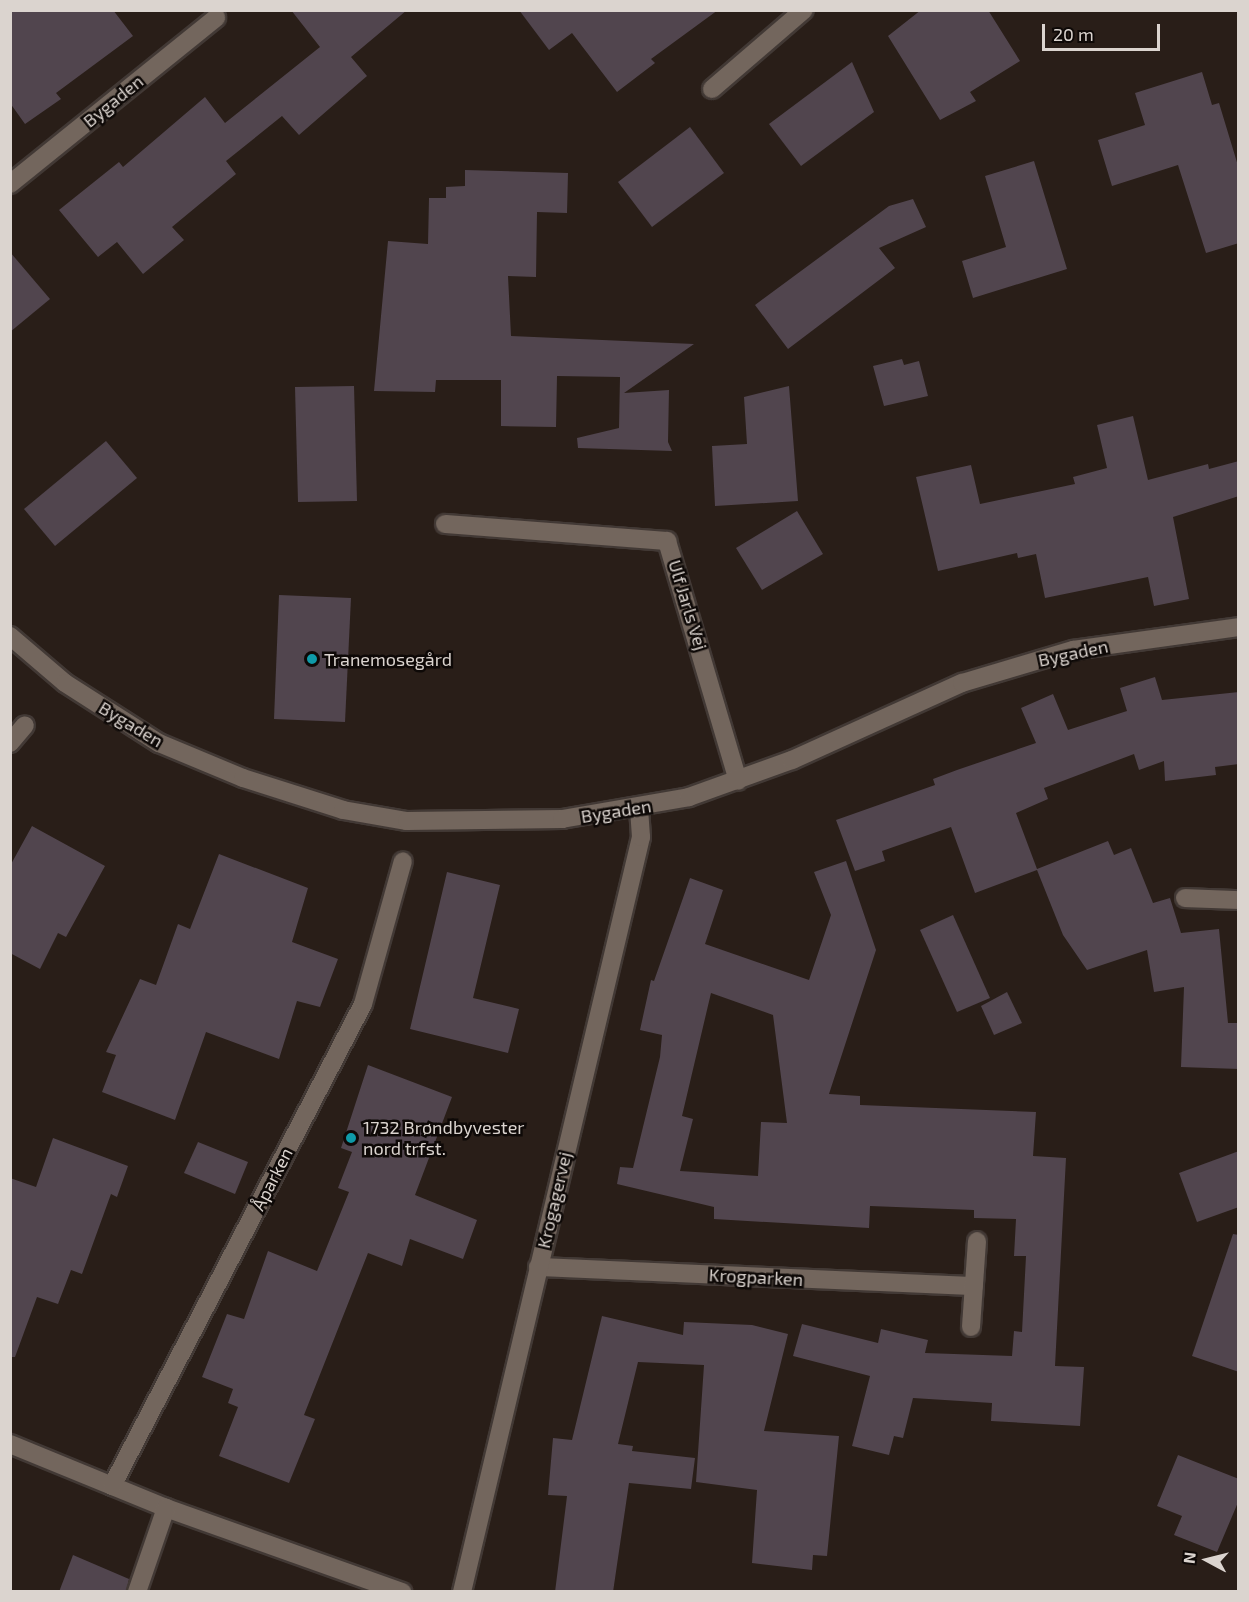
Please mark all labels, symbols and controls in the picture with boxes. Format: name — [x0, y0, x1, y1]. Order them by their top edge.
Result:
scale bar — [1045, 12, 1164, 50]
text: 20 m — [1053, 23, 1094, 45]
street label: Bygaden — [79, 70, 147, 132]
street label: Ulf Jarls Vej — [664, 557, 712, 653]
street label: Bygaden — [1036, 635, 1110, 671]
place label: Tranemosegård — [324, 648, 452, 670]
marker: Tranemosegård — [305, 652, 319, 666]
street label: Bygaden — [95, 696, 167, 752]
street label: Bygaden — [579, 795, 653, 827]
place label: 1732 Brøndbyvester nord trfst. — [363, 1117, 525, 1160]
marker: 1732 Brøndbyvester nord trfst. — [344, 1131, 358, 1145]
street label: Åparken — [247, 1144, 297, 1214]
street label: Krogagervej — [532, 1150, 576, 1250]
street label: Krogparken — [708, 1264, 804, 1290]
north arrow — [1177, 1530, 1237, 1590]
text: N — [1179, 1551, 1199, 1565]

